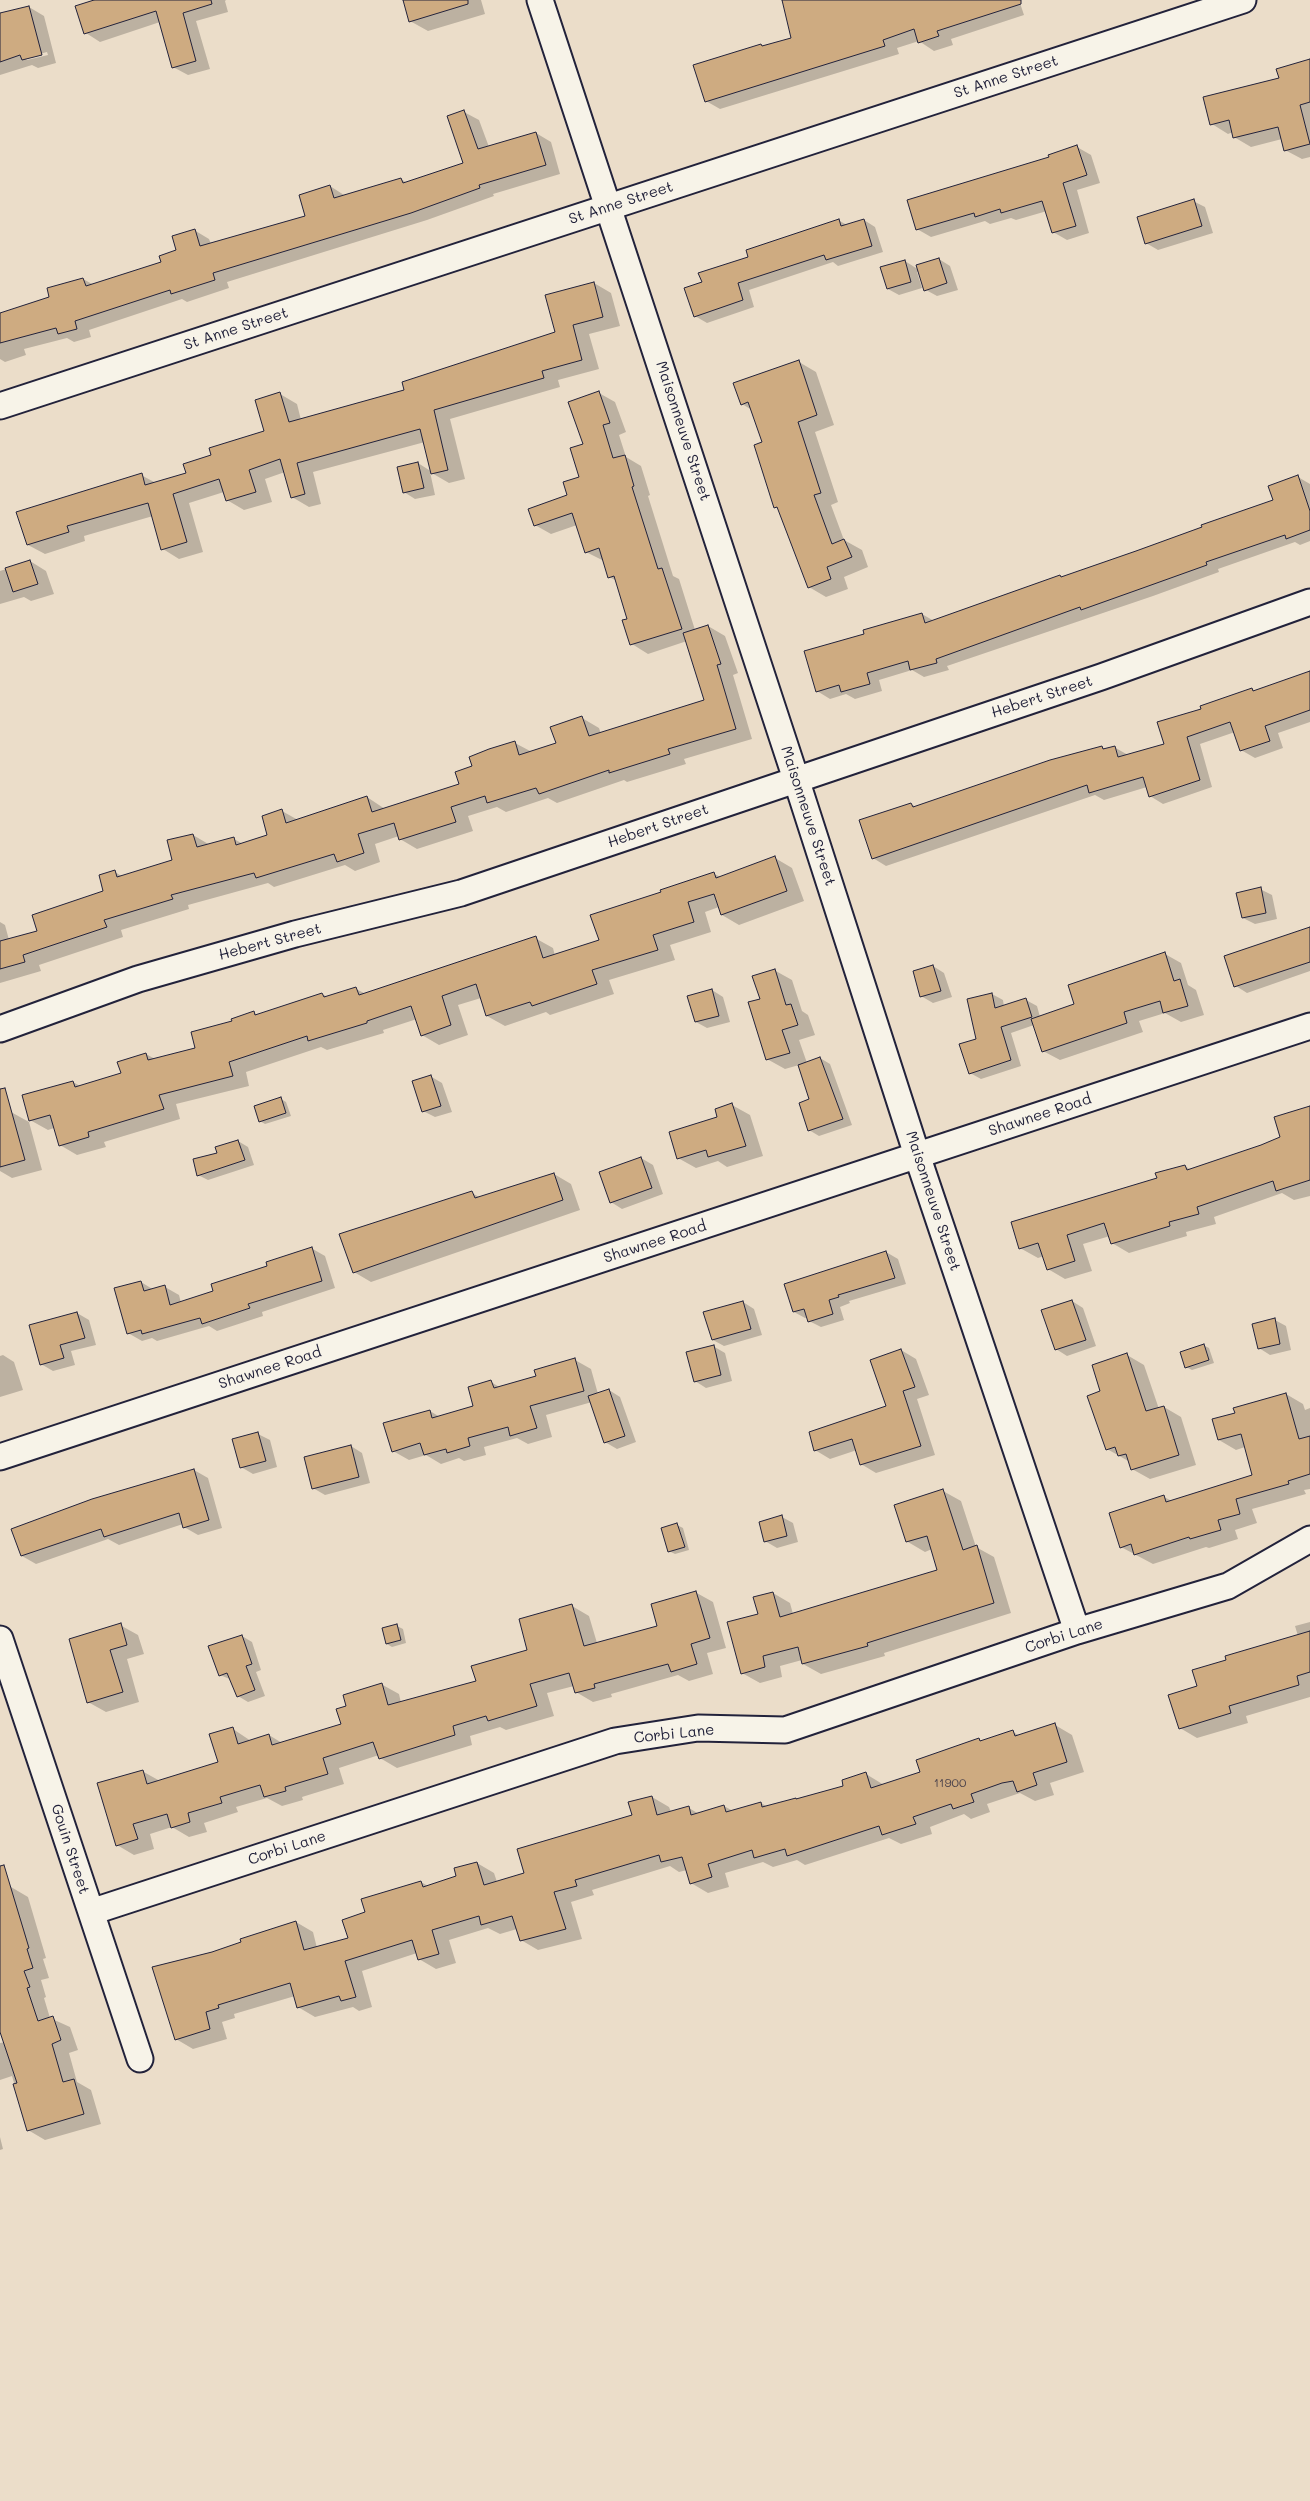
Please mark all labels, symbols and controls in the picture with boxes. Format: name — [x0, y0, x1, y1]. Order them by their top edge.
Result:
street label: St Anne Street — [952, 52, 1060, 102]
street label: St Anne Street — [567, 178, 675, 228]
street label: St Anne Street — [182, 304, 290, 354]
street label: Maisonneuve Street — [652, 359, 714, 503]
street label: Hebert Street — [989, 672, 1095, 722]
street label: Maisonneuve Street — [777, 744, 839, 888]
street label: Hebert Street — [605, 800, 711, 852]
street label: Hebert Street — [217, 920, 323, 964]
street label: Shawnee Road — [986, 1090, 1094, 1140]
street label: Maisonneuve Street — [902, 1129, 964, 1273]
street label: Shawnee Road — [601, 1217, 709, 1267]
street label: Shawnee Road — [216, 1343, 324, 1393]
street label: Corbi Lane — [1023, 1615, 1105, 1657]
street label: Corbi Lane — [633, 1721, 715, 1747]
house number: 11900 — [934, 1776, 966, 1790]
street label: Gouin Street — [47, 1802, 93, 1896]
street label: Corbi Lane — [246, 1827, 328, 1869]

